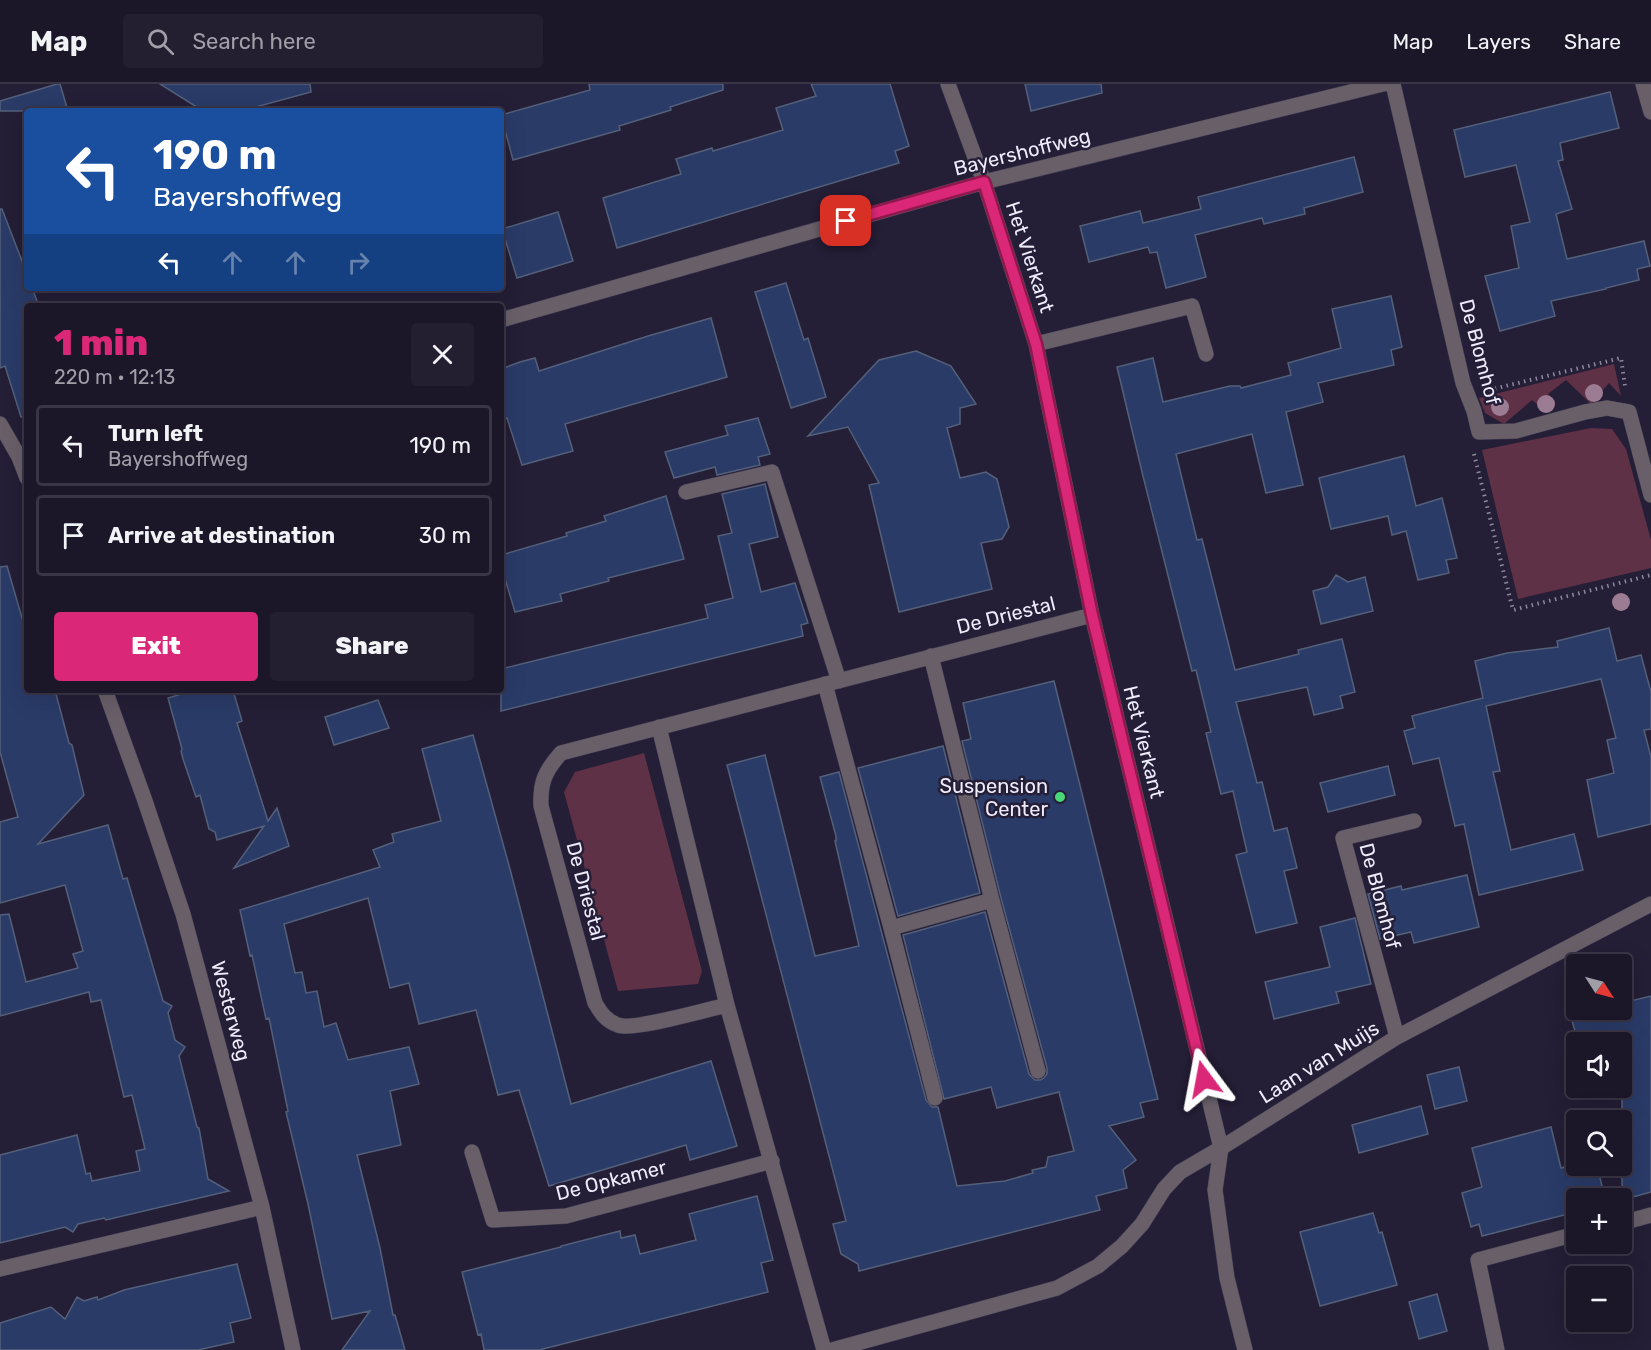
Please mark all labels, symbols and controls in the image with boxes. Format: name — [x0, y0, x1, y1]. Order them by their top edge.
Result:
search box — [123, 14, 543, 68]
text: Map — [30, 25, 87, 58]
icon: search — [144, 25, 177, 58]
text: Search here — [192, 28, 316, 55]
text: Map — [1392, 29, 1433, 54]
text: Layers — [1466, 29, 1531, 54]
text: Share — [1564, 29, 1621, 54]
street label: Bayershoffweg — [951, 123, 1093, 181]
text: 190 m — [153, 130, 277, 180]
icon: left — [54, 132, 132, 210]
text: Bayershoffweg — [153, 181, 342, 213]
pin — [820, 195, 871, 246]
street label: Het Vierkant — [1001, 199, 1059, 316]
icon: arrive — [829, 204, 862, 237]
icon: left — [153, 246, 186, 279]
icon: ahead — [216, 246, 249, 279]
icon: ahead — [279, 246, 312, 279]
icon: right — [342, 246, 375, 279]
street label: De Blomhof — [1454, 296, 1506, 408]
text: 1 min — [54, 321, 148, 364]
button: close — [411, 323, 474, 386]
text: 220 m · 12:13 — [54, 365, 175, 389]
text: Turn left — [108, 420, 203, 447]
icon: left — [57, 429, 90, 462]
text: 190 m — [410, 432, 471, 459]
text: Bayershoffweg — [108, 447, 248, 471]
icon: arrive — [57, 519, 90, 552]
text: Arrive at destination — [108, 522, 335, 549]
text: 30 m — [419, 522, 471, 549]
street label: De Driestal — [954, 591, 1058, 639]
button: Exit — [54, 612, 258, 681]
button: Share — [270, 612, 474, 681]
street label: Het Vierkant — [1118, 683, 1170, 801]
place label: Suspension Center — [939, 774, 1048, 821]
marker: Suspension Center — [1053, 790, 1067, 804]
street label: De Driestal — [561, 839, 611, 943]
street label: De Blomhof — [1354, 840, 1406, 952]
north arrow — [1566, 954, 1632, 1020]
map controls — [1566, 954, 1632, 1332]
street label: Westerweg — [206, 958, 256, 1064]
street label: Laan van Muijs — [1255, 1016, 1383, 1108]
button: sound — [1566, 1032, 1632, 1098]
position arrow — [1172, 1047, 1236, 1111]
button: search — [1566, 1110, 1632, 1176]
street label: De Opkamer — [553, 1155, 669, 1205]
button: + — [1566, 1188, 1632, 1254]
button: − — [1566, 1266, 1632, 1332]

